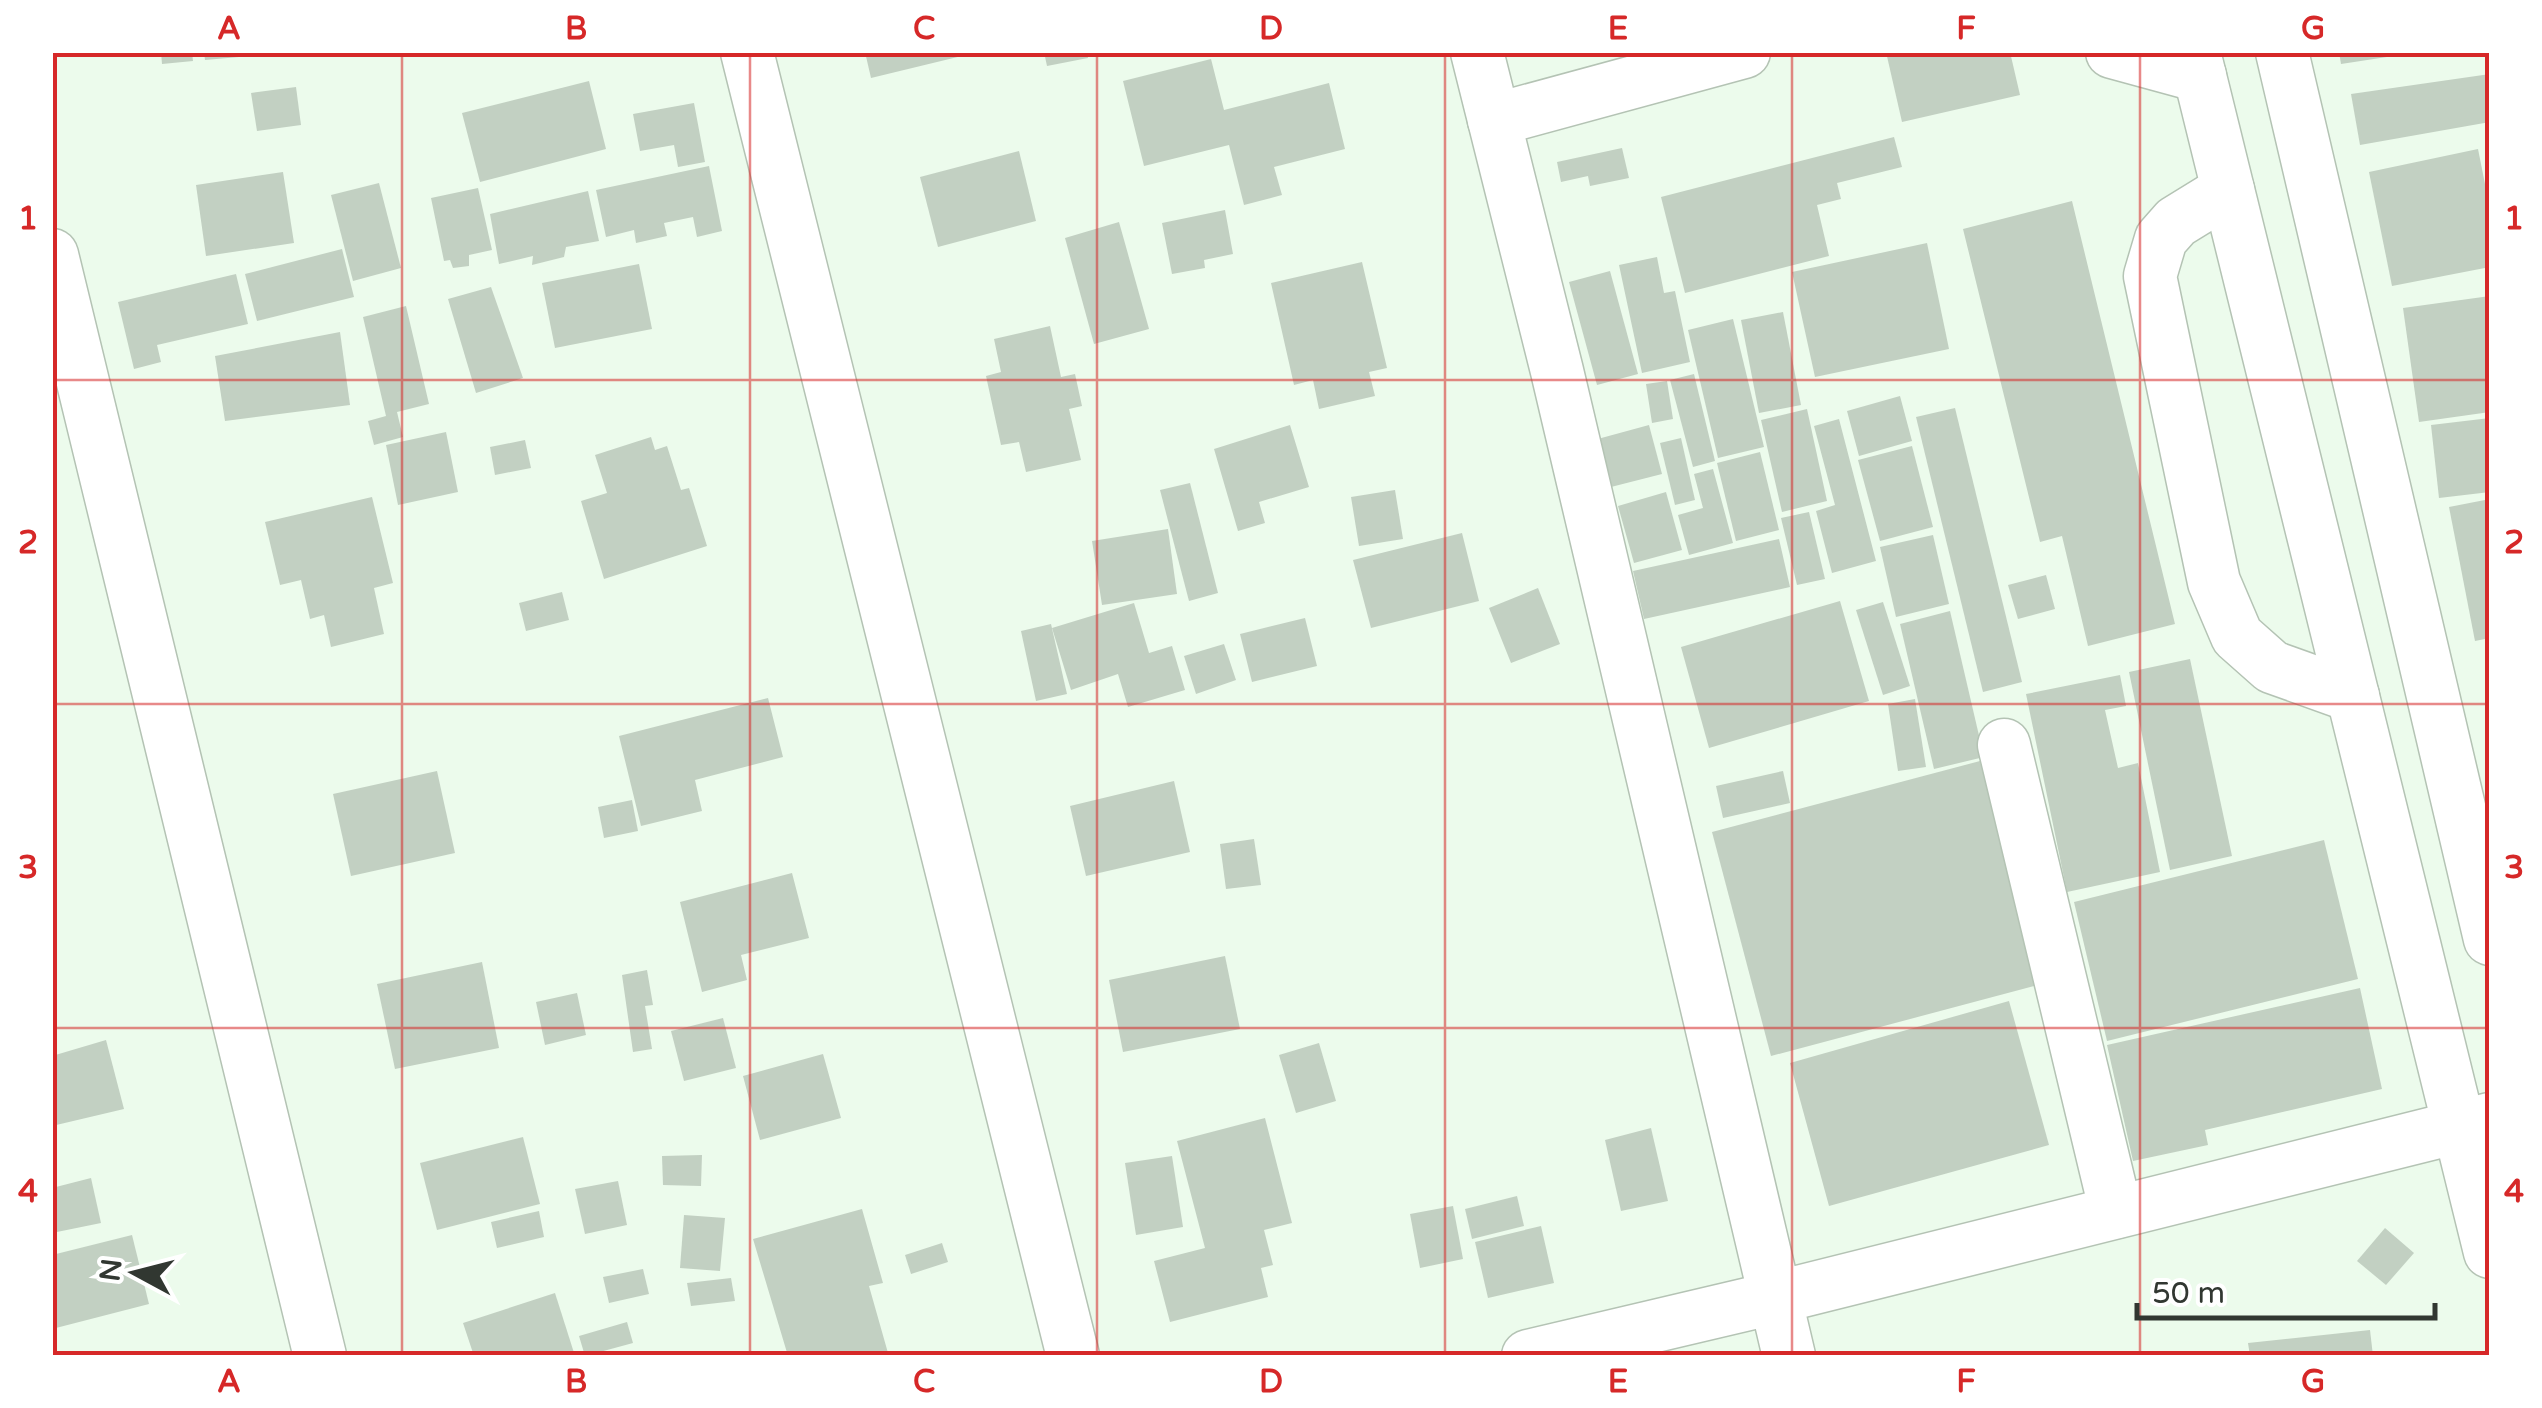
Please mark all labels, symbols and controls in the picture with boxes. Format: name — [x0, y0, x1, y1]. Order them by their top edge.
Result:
text: A — [217, 10, 241, 48]
text: B — [565, 10, 587, 48]
text: C — [913, 10, 935, 48]
text: D — [1259, 10, 1283, 48]
text: E — [1608, 10, 1628, 48]
text: F — [1956, 10, 1976, 48]
text: G — [2301, 10, 2325, 48]
text: 1 — [18, 200, 38, 238]
text: 1 — [2504, 200, 2524, 238]
text: 2 — [18, 524, 38, 562]
text: 2 — [2504, 524, 2524, 562]
text: 3 — [18, 849, 38, 887]
text: 3 — [2504, 849, 2524, 887]
text: 4 — [18, 1173, 38, 1211]
text: 4 — [2504, 1173, 2524, 1211]
north arrow — [85, 1223, 185, 1323]
text: N — [93, 1257, 129, 1283]
scale bar — [2137, 1258, 2434, 1320]
text: 50 m — [2152, 1275, 2225, 1312]
text: A — [217, 1363, 241, 1401]
text: B — [565, 1363, 587, 1401]
text: C — [913, 1363, 935, 1401]
text: D — [1259, 1363, 1283, 1401]
text: E — [1608, 1363, 1628, 1401]
text: F — [1956, 1363, 1976, 1401]
text: G — [2301, 1363, 2325, 1401]

